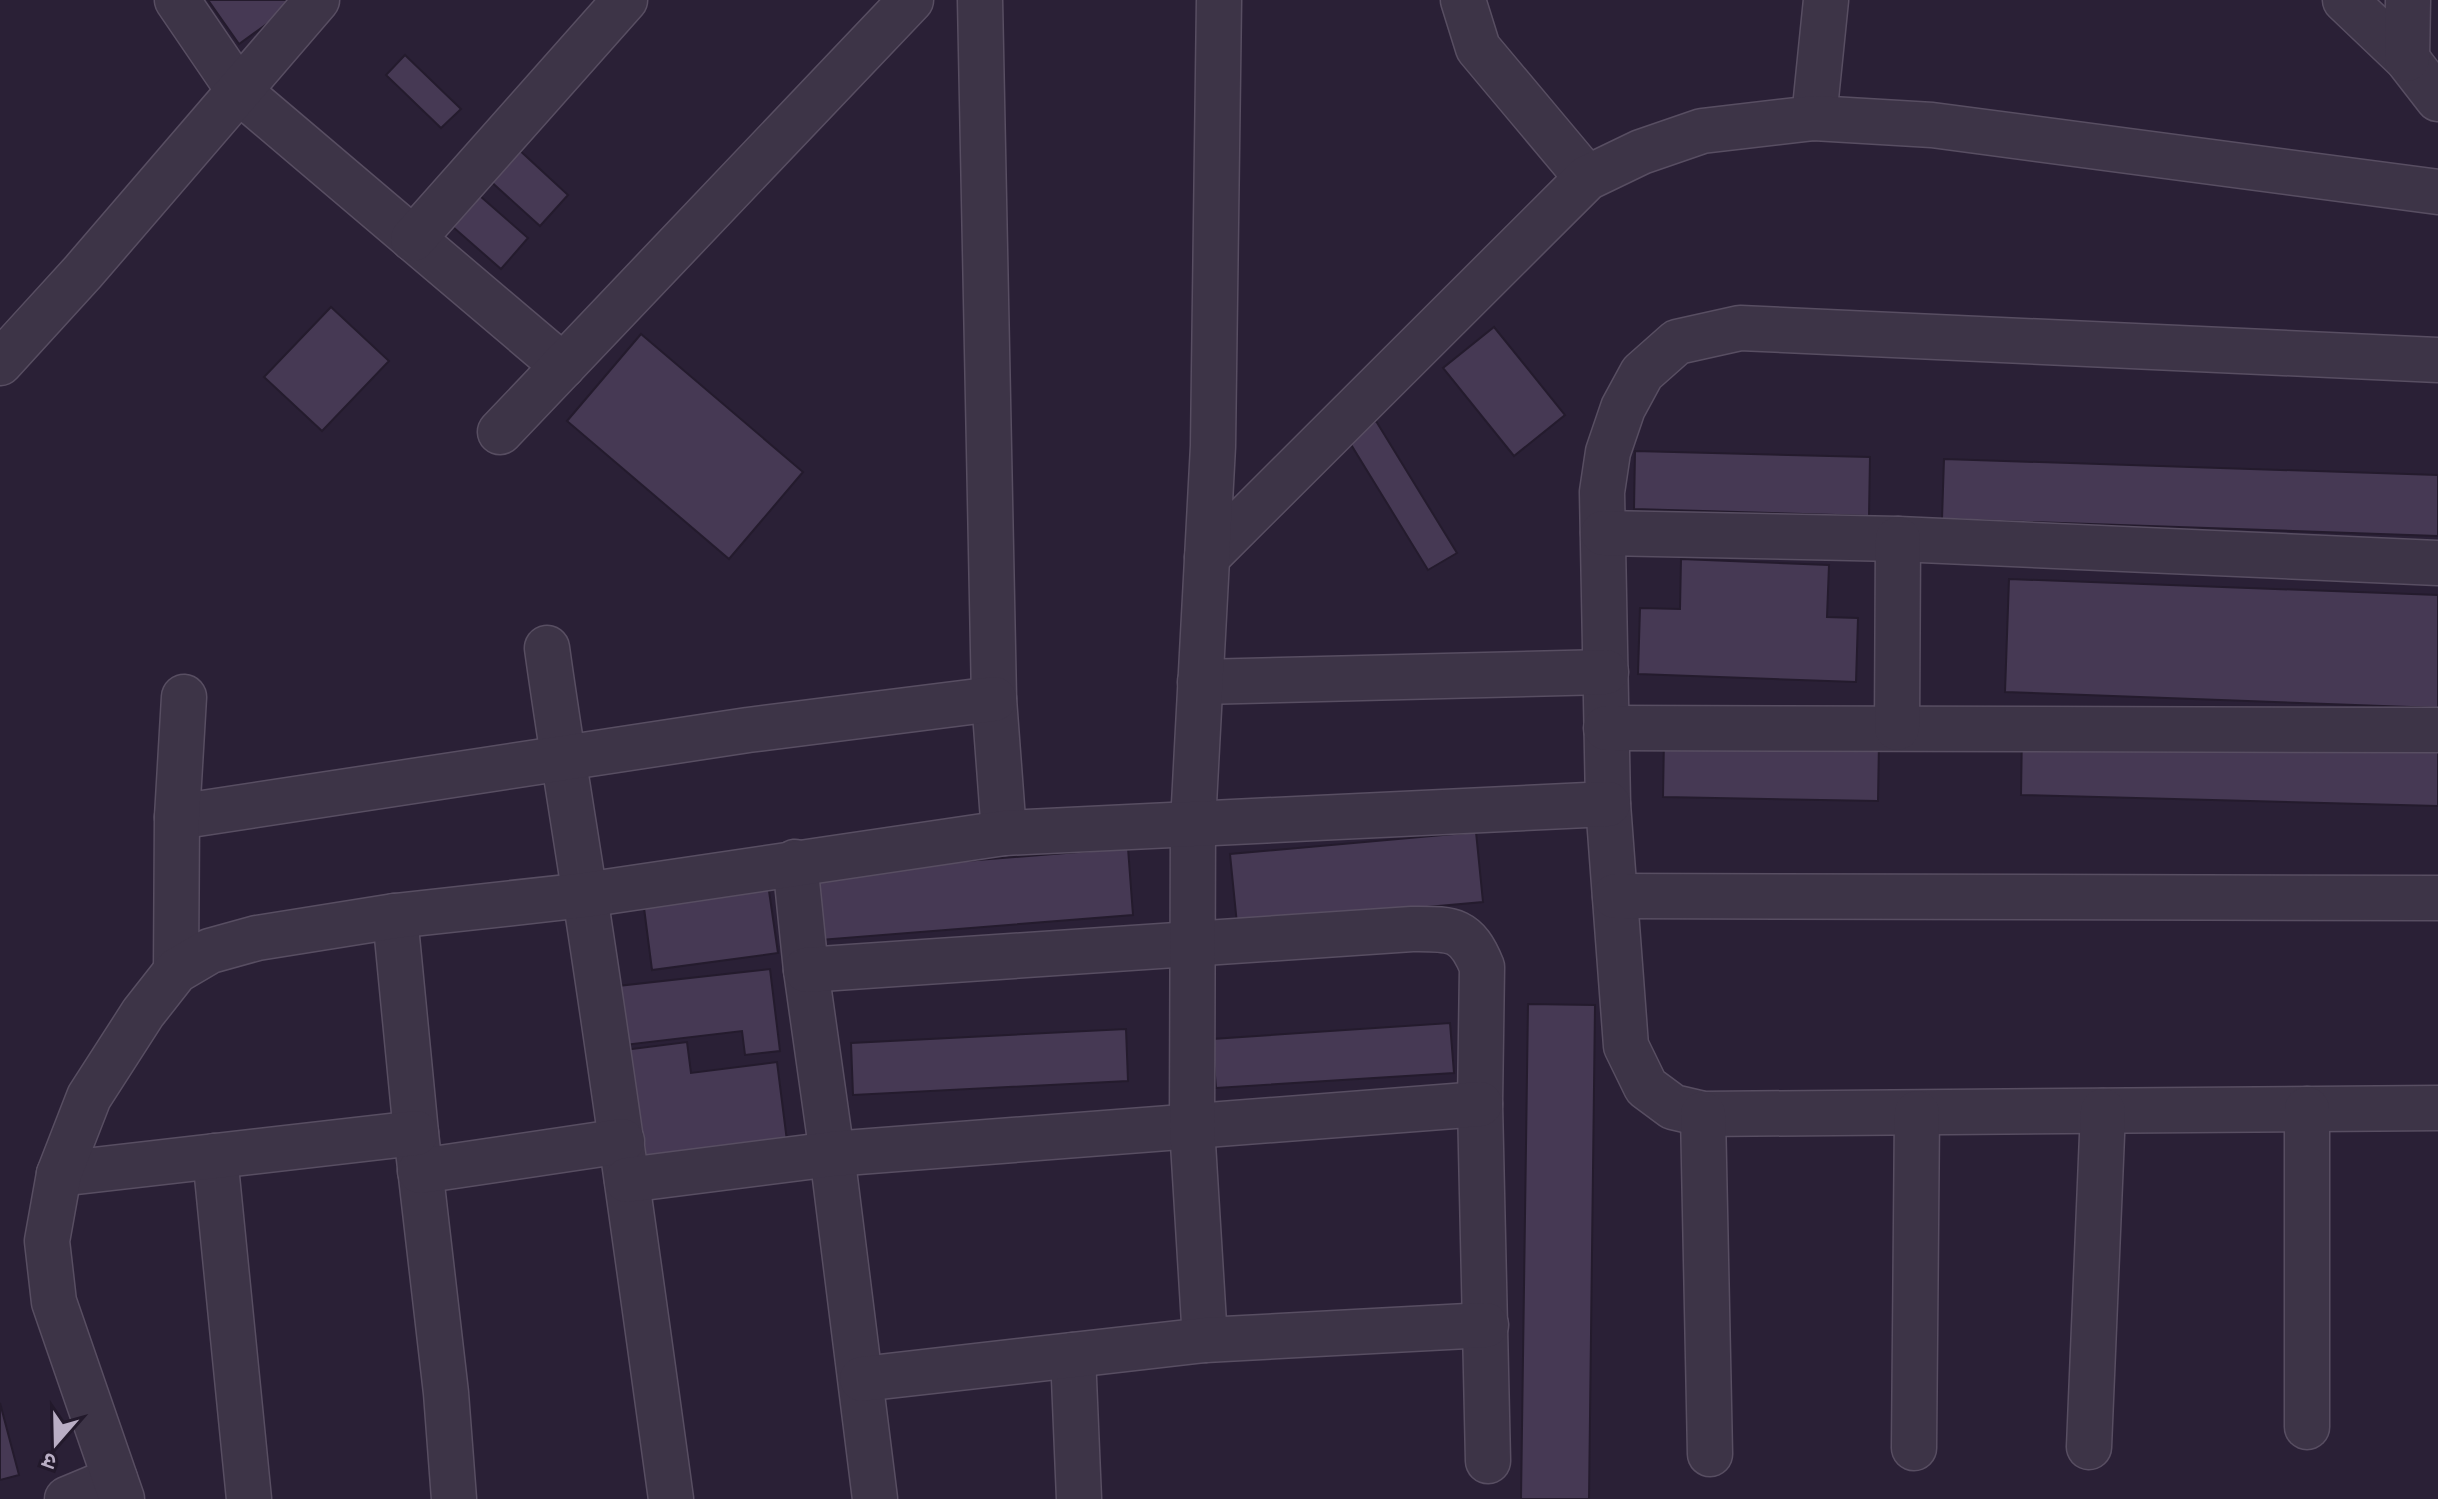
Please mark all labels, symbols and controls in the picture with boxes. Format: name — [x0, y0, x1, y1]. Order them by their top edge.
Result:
north arrow — [16, 1403, 96, 1483]
text: उ — [37, 1446, 60, 1477]

